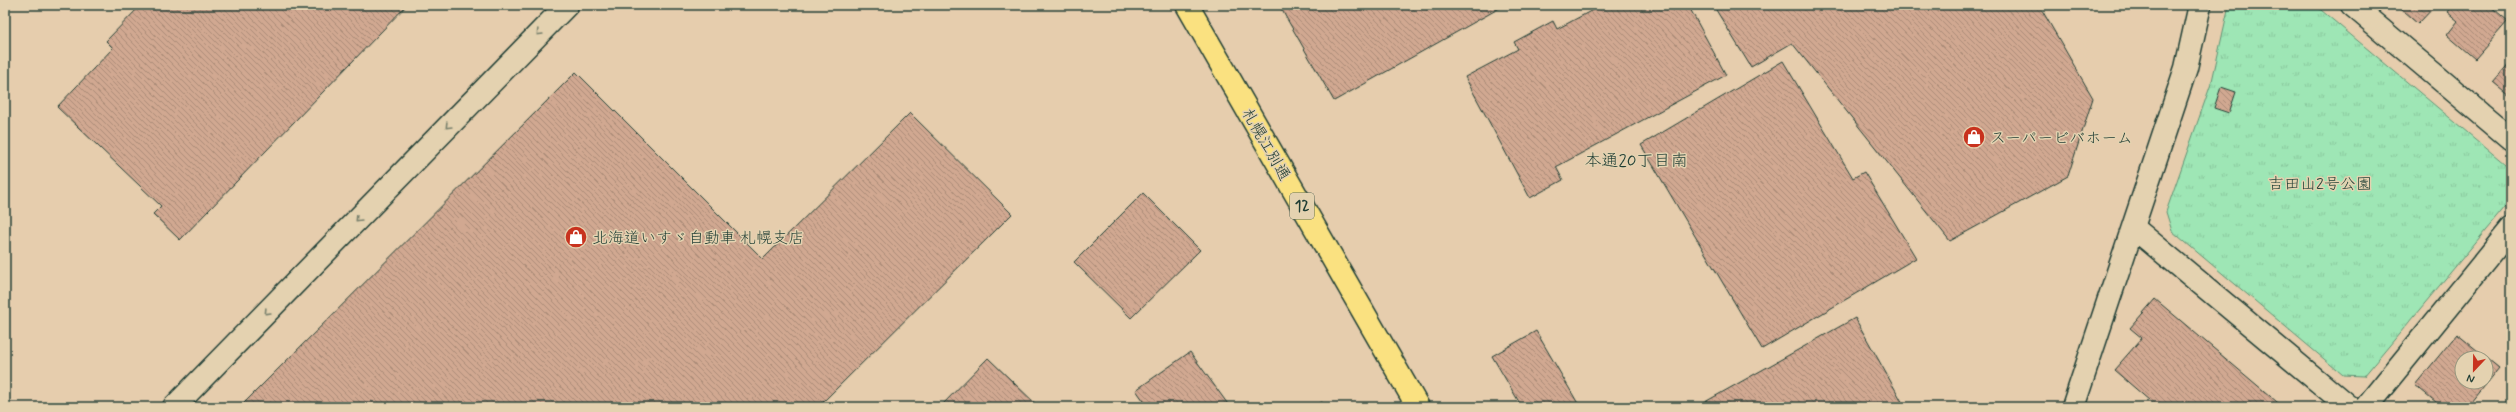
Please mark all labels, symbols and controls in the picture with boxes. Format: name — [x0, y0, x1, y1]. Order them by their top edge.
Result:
one-way arrow — [536, 28, 544, 36]
street label: 札幌江別通 — [1237, 105, 1295, 185]
one-way arrow — [446, 121, 453, 129]
shop icon: スーパービバホーム — [1961, 124, 1987, 150]
place label: スーパービバホーム — [1990, 128, 2133, 149]
district label: 本通20丁目南 — [1584, 150, 1688, 172]
park label: 吉田山2号公園 — [2268, 174, 2372, 195]
road number: 12 — [1290, 193, 1314, 219]
one-way arrow — [355, 214, 362, 222]
shop icon: 北海道いすゞ自動車 札幌支店 — [563, 224, 589, 250]
place label: 北海道いすゞ自動車 札幌支店 — [592, 228, 804, 249]
one-way arrow — [264, 307, 272, 315]
north arrow — [2454, 350, 2494, 390]
text: N — [2465, 370, 2477, 386]

